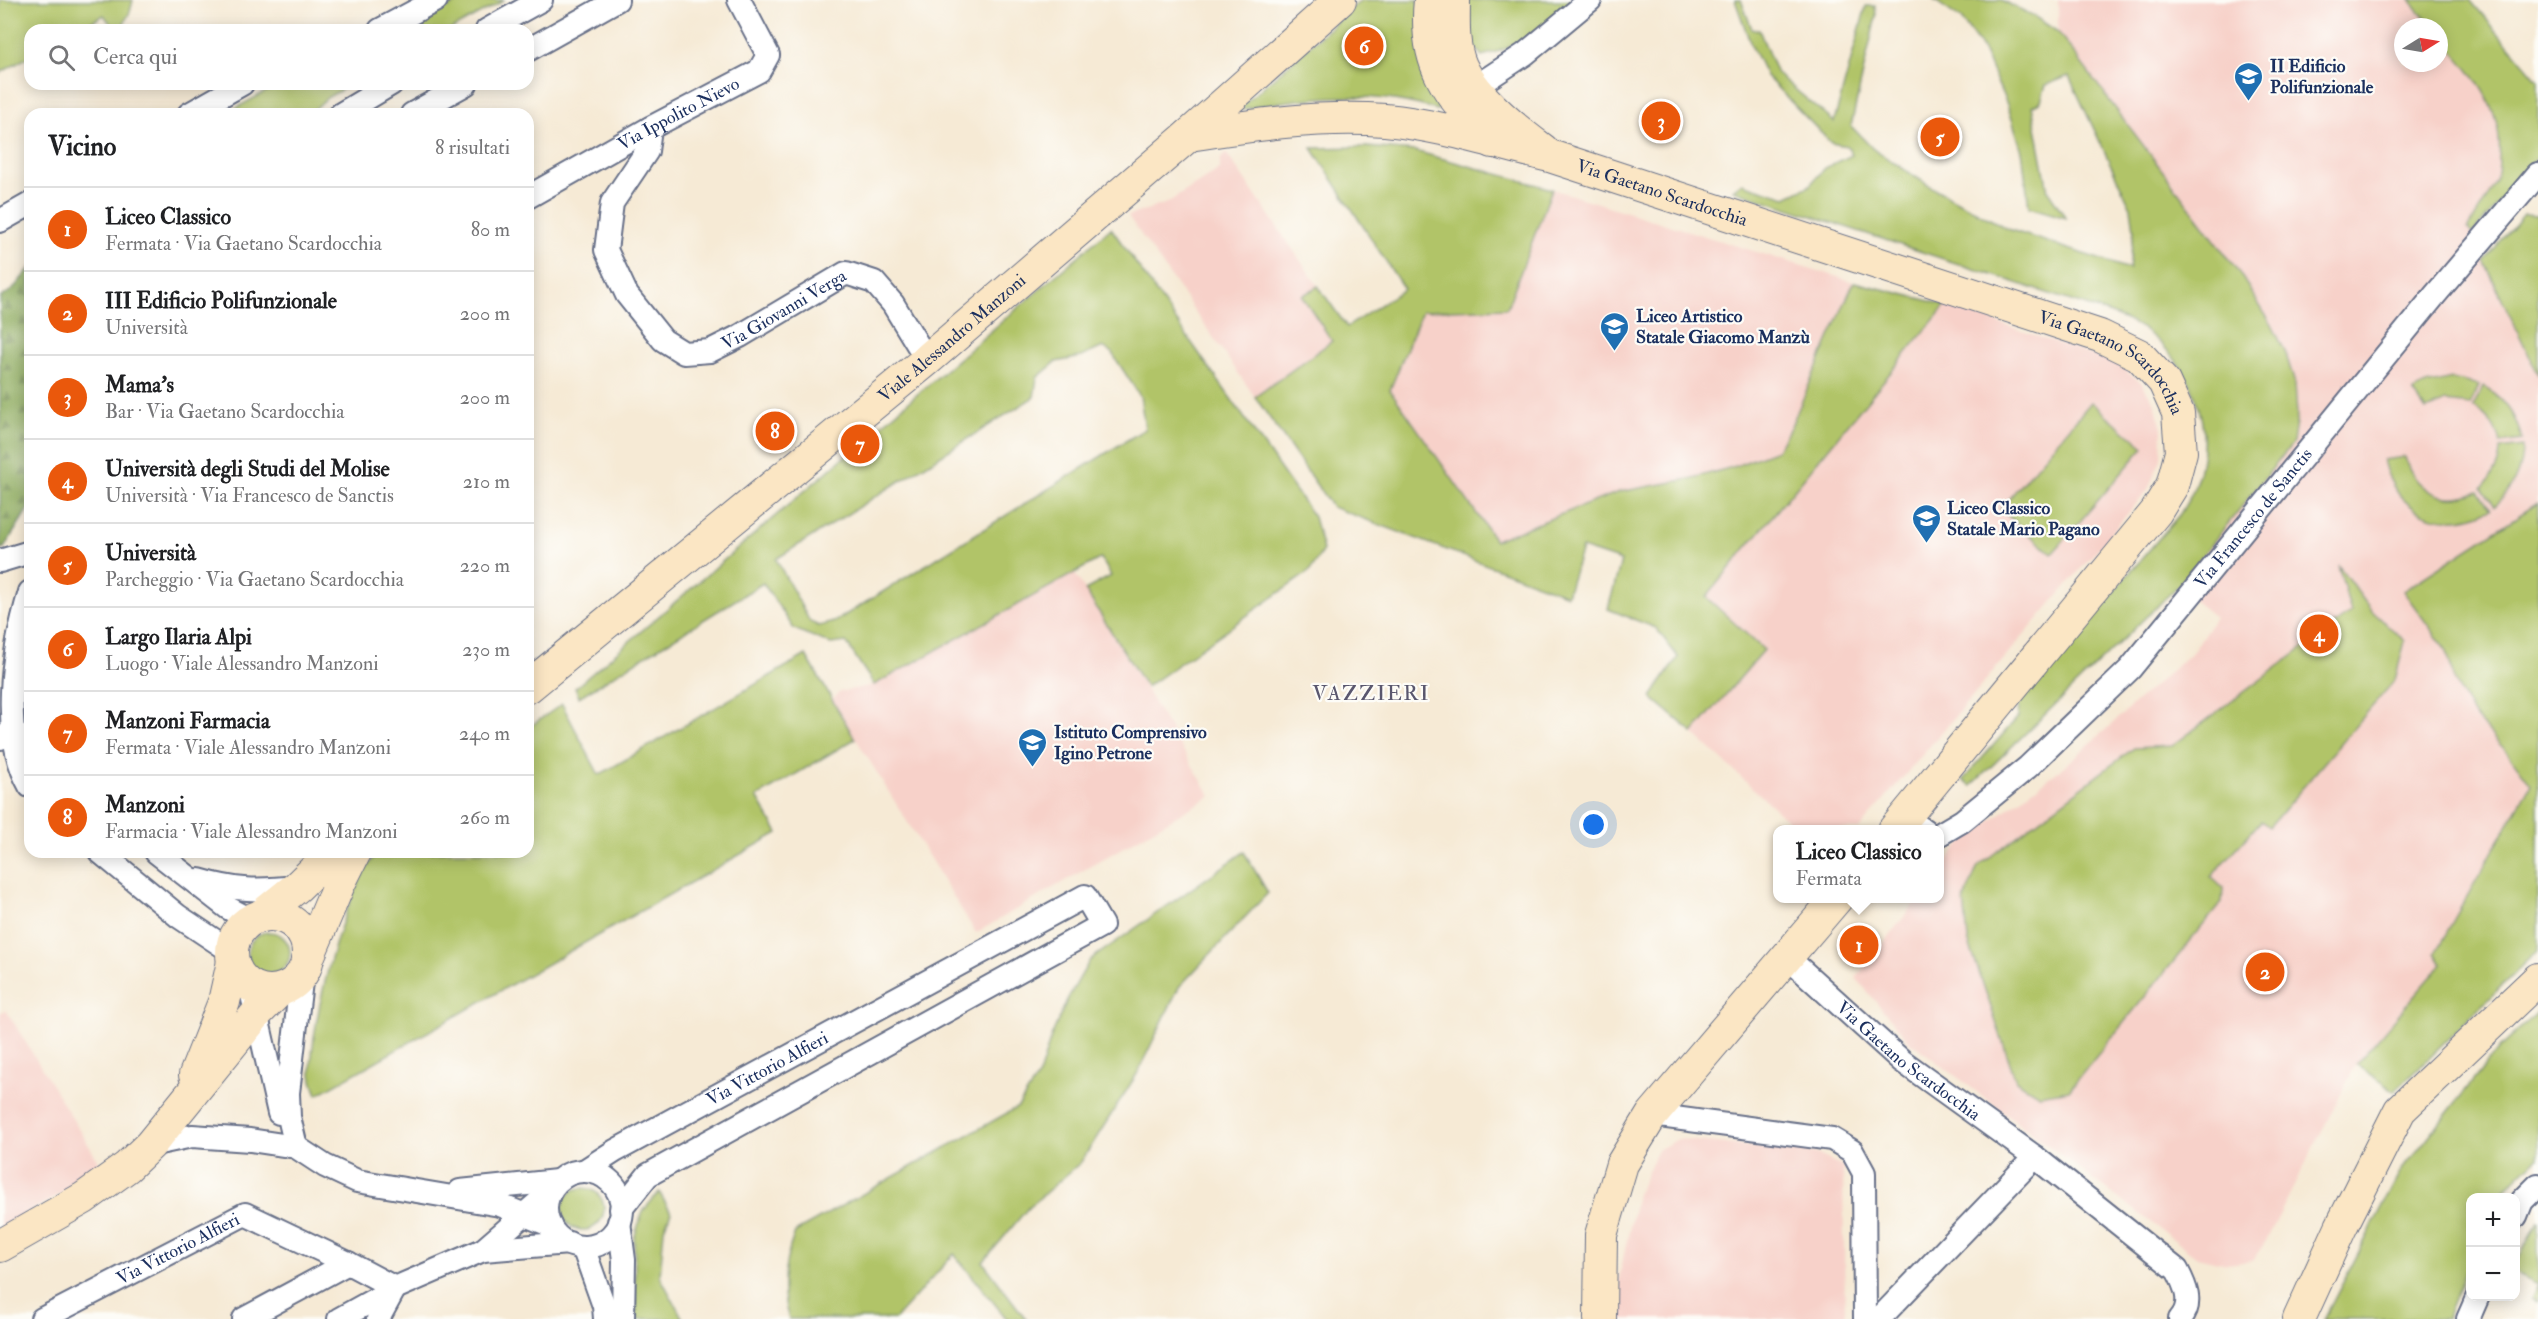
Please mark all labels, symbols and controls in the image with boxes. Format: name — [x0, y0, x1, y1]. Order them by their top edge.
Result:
north arrow — [2394, 18, 2448, 72]
search box — [24, 24, 534, 90]
pin: 6 — [1344, 24, 1384, 68]
icon: search — [45, 41, 78, 74]
text: Cerca qui — [93, 43, 178, 71]
place label: II Edificio Polifunzionale — [2270, 55, 2374, 99]
school or university icon: II Edificio Polifunzionale — [2233, 60, 2265, 102]
street label: Via Ippolito Nievo — [614, 72, 744, 156]
pin: 3 — [1642, 98, 1680, 144]
pin: 5 — [1920, 114, 1960, 160]
text: Vicino — [48, 131, 116, 163]
text: 8 risultati — [435, 135, 510, 160]
street label: Via Gaetano Scardocchia — [1573, 154, 1751, 232]
text: Liceo Classico — [105, 203, 231, 231]
text: 1 — [64, 217, 71, 242]
text: 80 m — [471, 217, 510, 242]
text: Fermata · Via Gaetano Scardocchia — [105, 231, 382, 256]
street label: Via Giovanni Verga — [718, 264, 851, 355]
street label: Viale Alessandro Manzoni — [873, 269, 1031, 407]
text: III Edificio Polifunzionale — [105, 287, 337, 315]
text: 2 — [62, 301, 73, 326]
text: 200 m — [460, 301, 510, 326]
place label: Liceo Artistico Statale Giacomo Manzù — [1636, 305, 1811, 349]
street label: Via Gaetano Scardocchia — [2035, 306, 2188, 419]
school or university icon: Liceo Artistico Statale Giacomo Manzù — [1599, 310, 1631, 352]
text: Università — [105, 315, 188, 340]
text: Mama's — [105, 371, 174, 399]
text: 3 — [64, 385, 71, 410]
text: 200 m — [460, 385, 510, 410]
text: Bar · Via Gaetano Scardocchia — [105, 399, 344, 424]
pin: 8 — [756, 408, 794, 454]
pin: 7 — [840, 422, 880, 466]
street label: Via Francesco de Sanctis — [2189, 444, 2317, 593]
text: Università degli Studi del Molise — [105, 455, 390, 483]
text: 4 — [62, 469, 73, 494]
text: 210 m — [463, 469, 510, 494]
text: Università · Via Francesco de Sanctis — [105, 483, 394, 508]
place label: Liceo Classico Statale Mario Pagano — [1947, 497, 2100, 541]
school or university icon: Liceo Classico Statale Mario Pagano — [1910, 502, 1942, 544]
text: Università — [105, 539, 196, 567]
text: 5 — [63, 553, 72, 578]
text: 220 m — [460, 553, 510, 578]
text: Parcheggio · Via Gaetano Scardocchia — [105, 567, 404, 592]
pin: 4 — [2300, 612, 2338, 656]
text: Largo Ilaria Alpi — [105, 623, 252, 651]
text: 6 — [62, 637, 73, 662]
text: 230 m — [462, 637, 510, 662]
text: Luogo · Viale Alessandro Manzoni — [105, 651, 379, 676]
district label: VAZZIERI — [1312, 680, 1430, 707]
text: Manzoni Farmacia — [105, 707, 270, 735]
text: 7 — [63, 721, 72, 746]
text: 240 m — [459, 721, 510, 746]
place label: Istituto Comprensivo Igino Petrone — [1054, 721, 1207, 765]
school or university icon: Istituto Comprensivo Igino Petrone — [1017, 726, 1049, 768]
text: Fermata · Viale Alessandro Manzoni — [105, 735, 391, 760]
text: Manzoni — [105, 791, 185, 819]
text: 8 — [63, 805, 72, 830]
text: 260 m — [460, 805, 510, 830]
your location — [1579, 810, 1608, 839]
text: Farmacia · Viale Alessandro Manzoni — [105, 819, 398, 844]
popup — [1773, 825, 1944, 903]
text: Liceo Classico — [1796, 838, 1922, 866]
text: Fermata — [1796, 866, 1862, 891]
pin: 1 — [1840, 922, 1878, 968]
pin: 2 — [2246, 950, 2284, 994]
street label: Via Gaetano Scardocchia — [1831, 996, 1985, 1126]
street label: Via Vittorio Alfieri — [702, 1026, 832, 1111]
map controls — [2466, 1193, 2520, 1301]
button: + — [2466, 1193, 2520, 1247]
street label: Via Vittorio Alfieri — [113, 1208, 244, 1290]
button: − — [2466, 1247, 2520, 1301]

